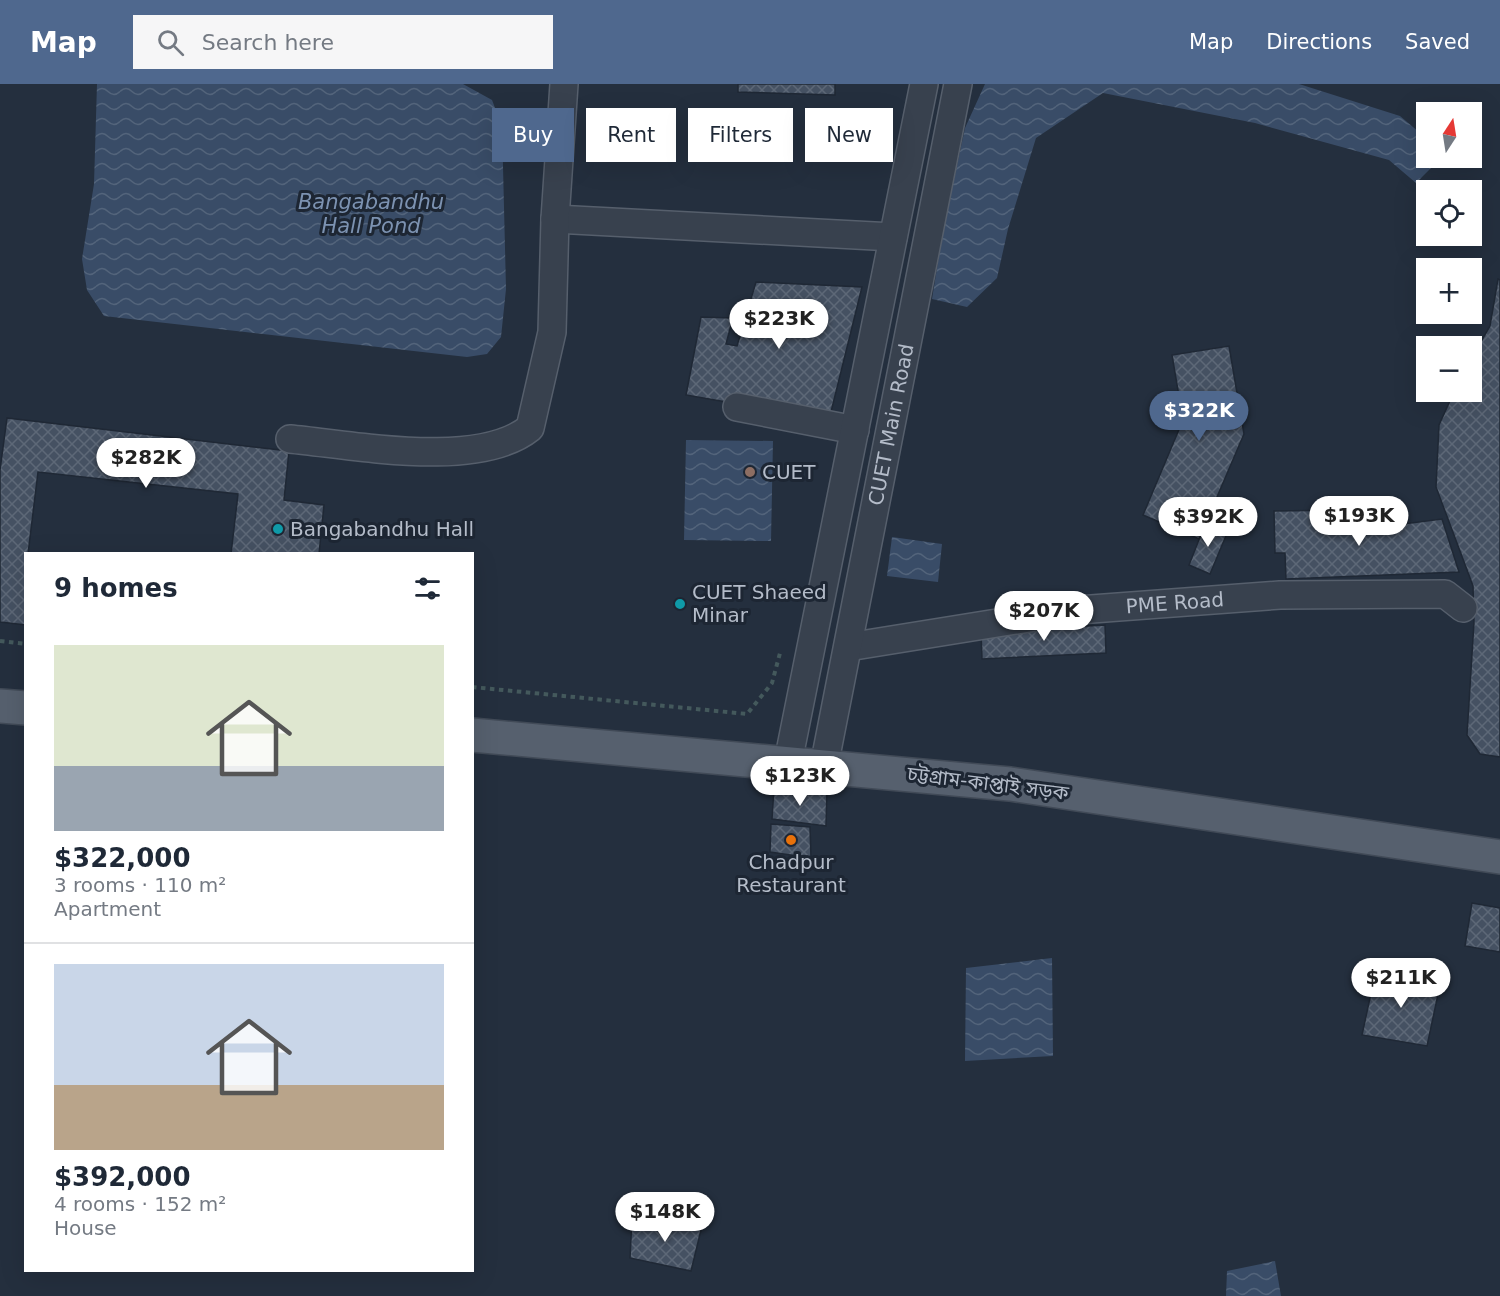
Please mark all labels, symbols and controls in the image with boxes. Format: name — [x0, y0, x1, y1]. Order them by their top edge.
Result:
search box — [133, 15, 553, 69]
text: Map — [30, 26, 97, 59]
icon: search — [154, 26, 187, 59]
text: Search here — [202, 30, 334, 55]
text: Map — [1189, 30, 1233, 54]
text: Directions — [1266, 30, 1372, 54]
text: Saved — [1405, 30, 1470, 54]
north arrow — [1416, 102, 1482, 168]
map controls — [1416, 102, 1482, 402]
chip: Buy — [492, 108, 574, 162]
chip: Rent — [586, 108, 676, 162]
chip: Filters — [688, 108, 793, 162]
chip: New — [805, 108, 893, 162]
button: locate — [1416, 180, 1482, 246]
water label: Bangabandhu Hall Pond — [298, 190, 444, 238]
button: + — [1416, 258, 1482, 324]
pin: $223K — [737, 299, 821, 350]
text: $223K — [743, 306, 815, 330]
button: − — [1416, 336, 1482, 402]
street label: CUET Main Road — [863, 342, 919, 507]
pin: $322K — [1157, 391, 1241, 442]
text: $322K — [1163, 398, 1235, 422]
pin: $282K — [104, 438, 188, 489]
text: $282K — [110, 445, 182, 469]
place label: CUET — [762, 460, 816, 484]
marker: CUET — [743, 465, 757, 479]
pin: $193K — [1317, 496, 1401, 547]
pin: $392K — [1166, 497, 1250, 548]
text: $193K — [1323, 503, 1395, 527]
text: $392K — [1172, 504, 1244, 528]
place label: Bangabandhu Hall — [290, 517, 474, 541]
marker: Bangabandhu Hall — [271, 522, 285, 536]
icon: filters — [411, 572, 444, 605]
text: 9 homes — [54, 573, 178, 603]
place label: CUET Shaeed Minar — [692, 580, 827, 627]
street label: PME Road — [1125, 587, 1225, 618]
pin: $207K — [1002, 591, 1086, 642]
marker: CUET Shaeed Minar — [673, 597, 687, 611]
text: $207K — [1008, 598, 1080, 622]
icon: home — [195, 684, 303, 792]
pin: $123K — [758, 756, 842, 807]
street label: চট্টগ্রাম-কাপ্তাই সড়ক — [905, 761, 1071, 805]
text: $123K — [764, 763, 836, 787]
marker: Chadpur Restaurant — [784, 833, 798, 847]
text: $322,000 — [54, 843, 191, 873]
place label: Chadpur Restaurant — [736, 850, 846, 897]
text: 3 rooms · 110 m² — [54, 873, 226, 897]
text: Apartment — [54, 897, 161, 921]
pin: $211K — [1359, 958, 1443, 1009]
text: $211K — [1365, 965, 1437, 989]
icon: home — [195, 1003, 303, 1111]
text: $392,000 — [54, 1162, 191, 1192]
text: 4 rooms · 152 m² — [54, 1192, 226, 1216]
pin: $148K — [623, 1192, 707, 1243]
text: $148K — [629, 1199, 701, 1223]
text: House — [54, 1216, 117, 1240]

